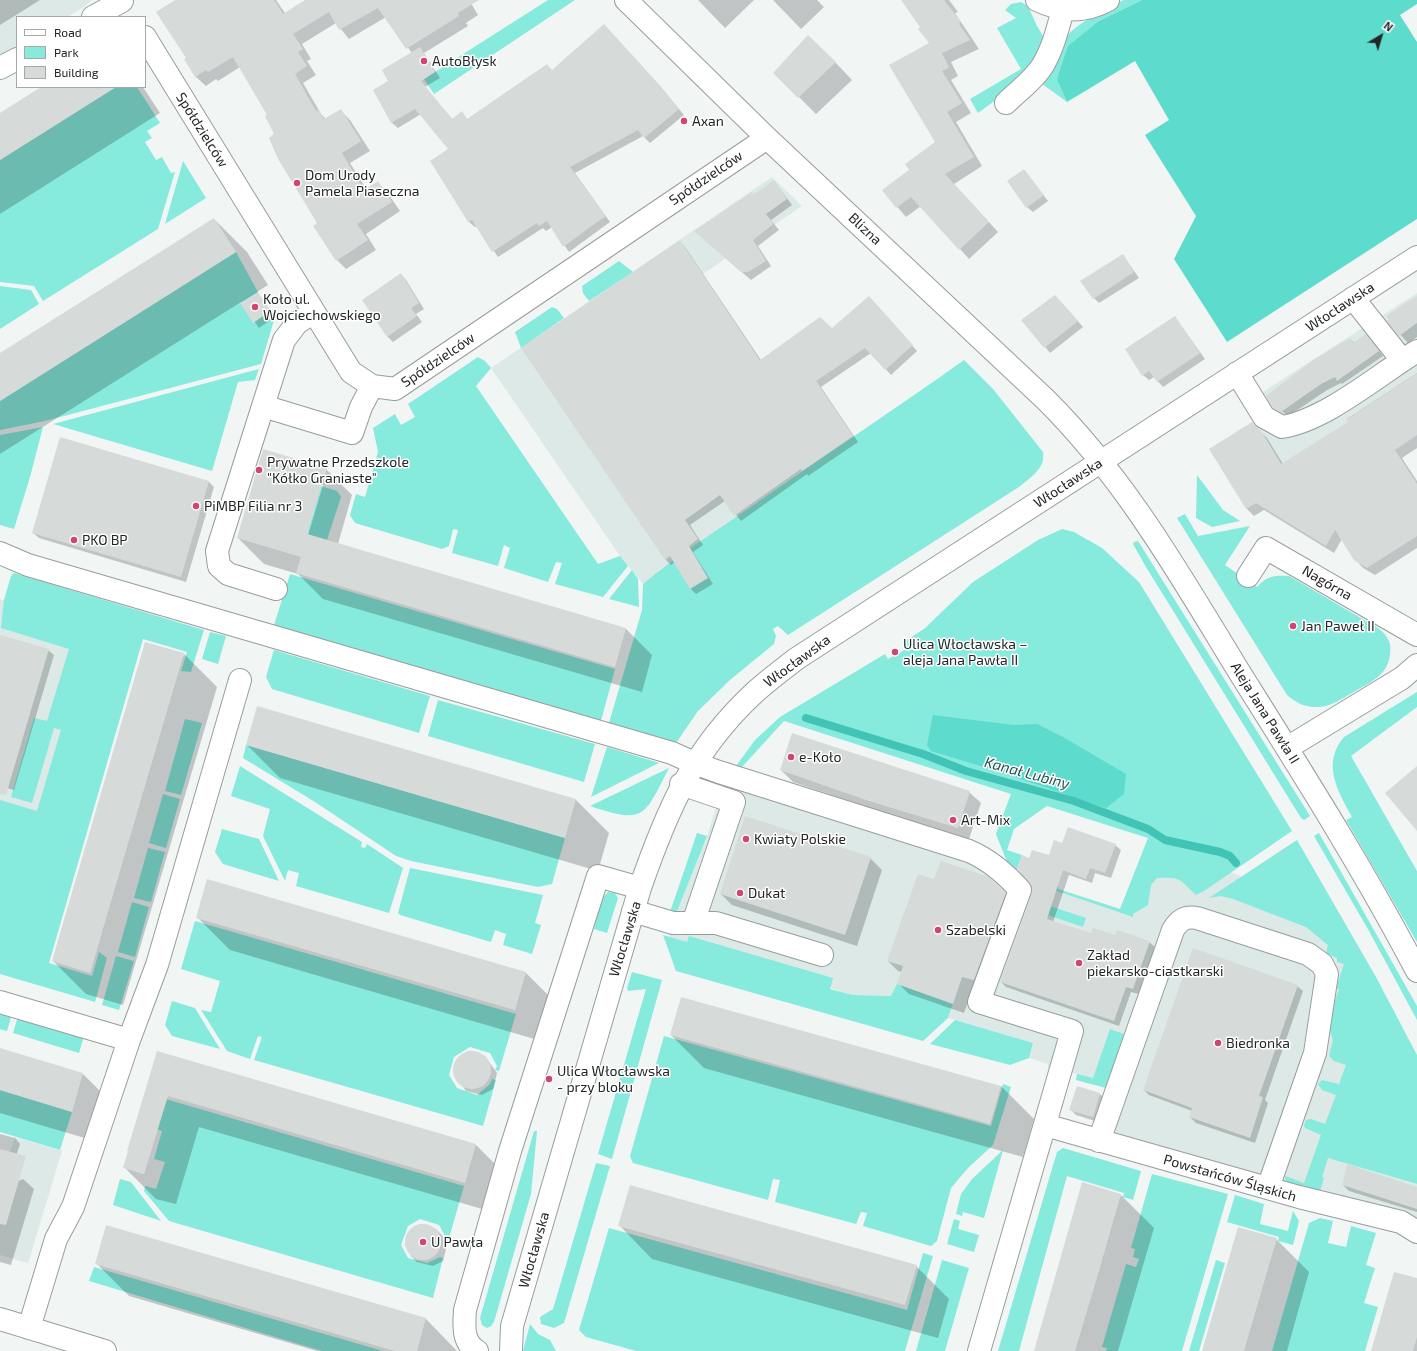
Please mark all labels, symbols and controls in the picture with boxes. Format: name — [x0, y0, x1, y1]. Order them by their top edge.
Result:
legend — [16, 16, 146, 88]
north arrow — [1361, 16, 1401, 56]
text: N — [1382, 19, 1396, 34]
text: Road — [54, 25, 82, 39]
text: Park — [54, 45, 79, 59]
place label: AutoBłysk — [432, 53, 497, 69]
marker: AutoBłysk — [419, 56, 429, 66]
text: Building — [54, 65, 98, 79]
street label: Spółdzielców — [172, 90, 232, 170]
place label: Axan — [692, 113, 724, 129]
marker: Axan — [679, 116, 689, 126]
street label: Spółdzielców — [666, 147, 746, 209]
place label: Dom Urody Pamela Piaseczna — [305, 167, 419, 200]
marker: Dom Urody Pamela Piaseczna — [292, 178, 302, 188]
street label: Blizna — [845, 209, 885, 249]
street label: Włocławska — [1303, 279, 1377, 335]
place label: Koło ul. Wojciechowskiego — [263, 291, 381, 324]
marker: Koło ul. Wojciechowskiego — [250, 302, 260, 312]
street label: Spółdzielców — [398, 329, 478, 391]
place label: Prywatne Przedszkole "Kółko Graniaste" — [267, 454, 409, 486]
street label: Włocławska — [1031, 455, 1105, 511]
marker: Prywatne Przedszkole "Kółko Graniaste" — [254, 465, 264, 475]
place label: PiMBP Filia nr 3 — [204, 498, 302, 514]
marker: PiMBP Filia nr 3 — [191, 501, 201, 511]
place label: PKO BP — [82, 532, 128, 548]
marker: PKO BP — [69, 535, 79, 545]
street label: Nagórna — [1299, 562, 1355, 604]
place label: Jan Paweł II — [1301, 618, 1375, 634]
marker: Jan Paweł II — [1288, 621, 1298, 631]
street label: Włocławska — [760, 631, 834, 691]
place label: Ulica Włocławska – aleja Jana Pawła II — [903, 636, 1027, 668]
marker: Ulica Włocławska – aleja Jana Pawła II — [890, 647, 900, 657]
street label: Aleja Jana Pawła II — [1227, 659, 1303, 767]
place label: e-Koło — [799, 749, 841, 765]
marker: e-Koło — [786, 752, 796, 762]
water label: Kanał Lubiny — [982, 753, 1072, 793]
place label: Art-Mix — [961, 812, 1010, 828]
marker: Art-Mix — [948, 815, 958, 825]
place label: Kwiaty Polskie — [754, 831, 846, 847]
marker: Kwiaty Polskie — [741, 834, 751, 844]
place label: Dukat — [748, 885, 785, 901]
marker: Dukat — [735, 888, 745, 898]
street label: Włocławska — [606, 899, 644, 979]
place label: Szabelski — [946, 922, 1006, 938]
marker: Szabelski — [933, 925, 943, 935]
place label: Zakład piekarsko-ciastkarski — [1087, 947, 1223, 980]
marker: Zakład piekarsko-ciastkarski — [1074, 958, 1084, 968]
place label: Biedronka — [1226, 1035, 1290, 1051]
marker: Biedronka — [1213, 1038, 1223, 1048]
place label: Ulica Włocławska - przy bloku — [557, 1063, 670, 1096]
marker: Ulica Włocławska - przy bloku — [544, 1074, 554, 1084]
street label: Powstańców Śląskich — [1162, 1151, 1298, 1205]
street label: Włocławska — [515, 1210, 553, 1290]
place label: U Pawła — [431, 1234, 483, 1250]
marker: U Pawła — [418, 1237, 428, 1247]

